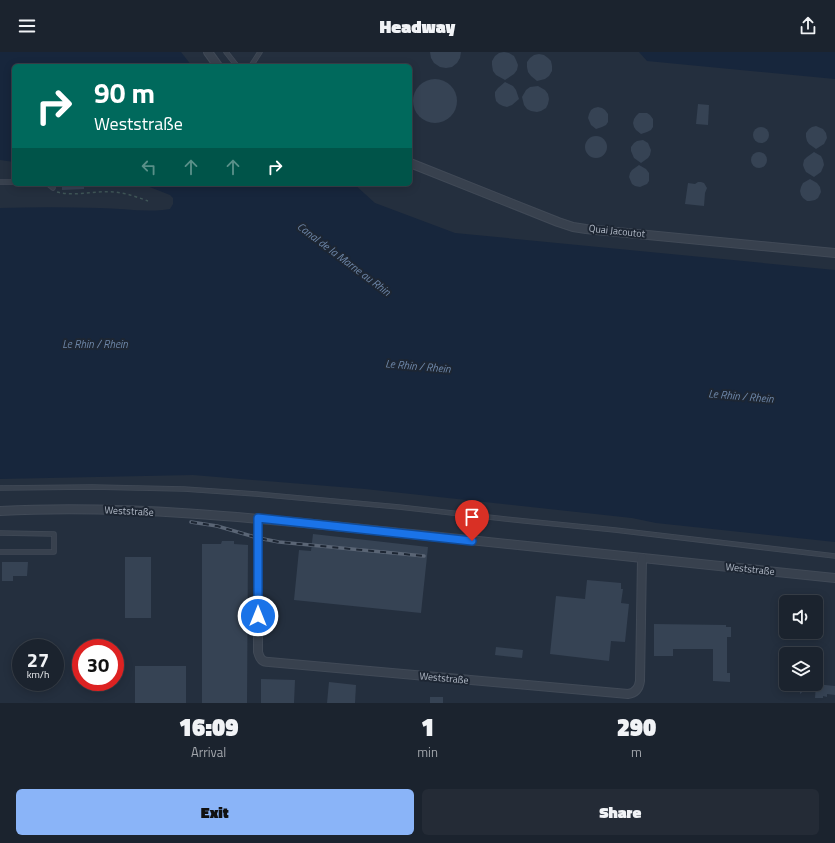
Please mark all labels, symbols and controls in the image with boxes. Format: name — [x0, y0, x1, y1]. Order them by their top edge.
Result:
text: Headway — [380, 13, 455, 40]
icon: menu — [16, 15, 38, 37]
icon: share — [797, 15, 819, 37]
text: 90 m — [94, 71, 155, 114]
icon: right — [28, 80, 80, 132]
text: Weststraße — [94, 110, 183, 137]
icon: left — [138, 156, 160, 178]
icon: ahead — [180, 156, 202, 178]
icon: ahead — [222, 156, 244, 178]
icon: right — [264, 156, 286, 178]
water label: Canal de la Marne au Rhin — [294, 219, 394, 300]
street label: Quai Jacoutot — [588, 221, 646, 241]
water label: Le Rhin / Rhein — [62, 336, 128, 352]
water label: Le Rhin / Rhein — [385, 355, 452, 377]
water label: Le Rhin / Rhein — [708, 385, 775, 407]
pin — [455, 500, 489, 541]
street label: Weststraße — [104, 502, 154, 520]
icon: arrive — [461, 506, 483, 528]
street label: Weststraße — [725, 559, 775, 579]
position arrow — [237, 595, 279, 637]
map controls — [779, 595, 823, 691]
button: sound — [779, 595, 823, 639]
speed limit sign: 30 — [72, 639, 124, 691]
text: 27 — [27, 644, 49, 675]
button: layers — [779, 647, 823, 691]
text: km/h — [27, 667, 49, 682]
street label: Weststraße — [419, 668, 469, 688]
text: 16:09 — [179, 709, 238, 745]
text: 1 — [421, 709, 434, 745]
text: 290 — [617, 709, 656, 745]
text: Arrival — [191, 742, 226, 762]
text: min — [417, 742, 438, 762]
text: m — [631, 742, 642, 762]
button: Exit — [16, 789, 414, 835]
button: Share — [422, 789, 819, 835]

